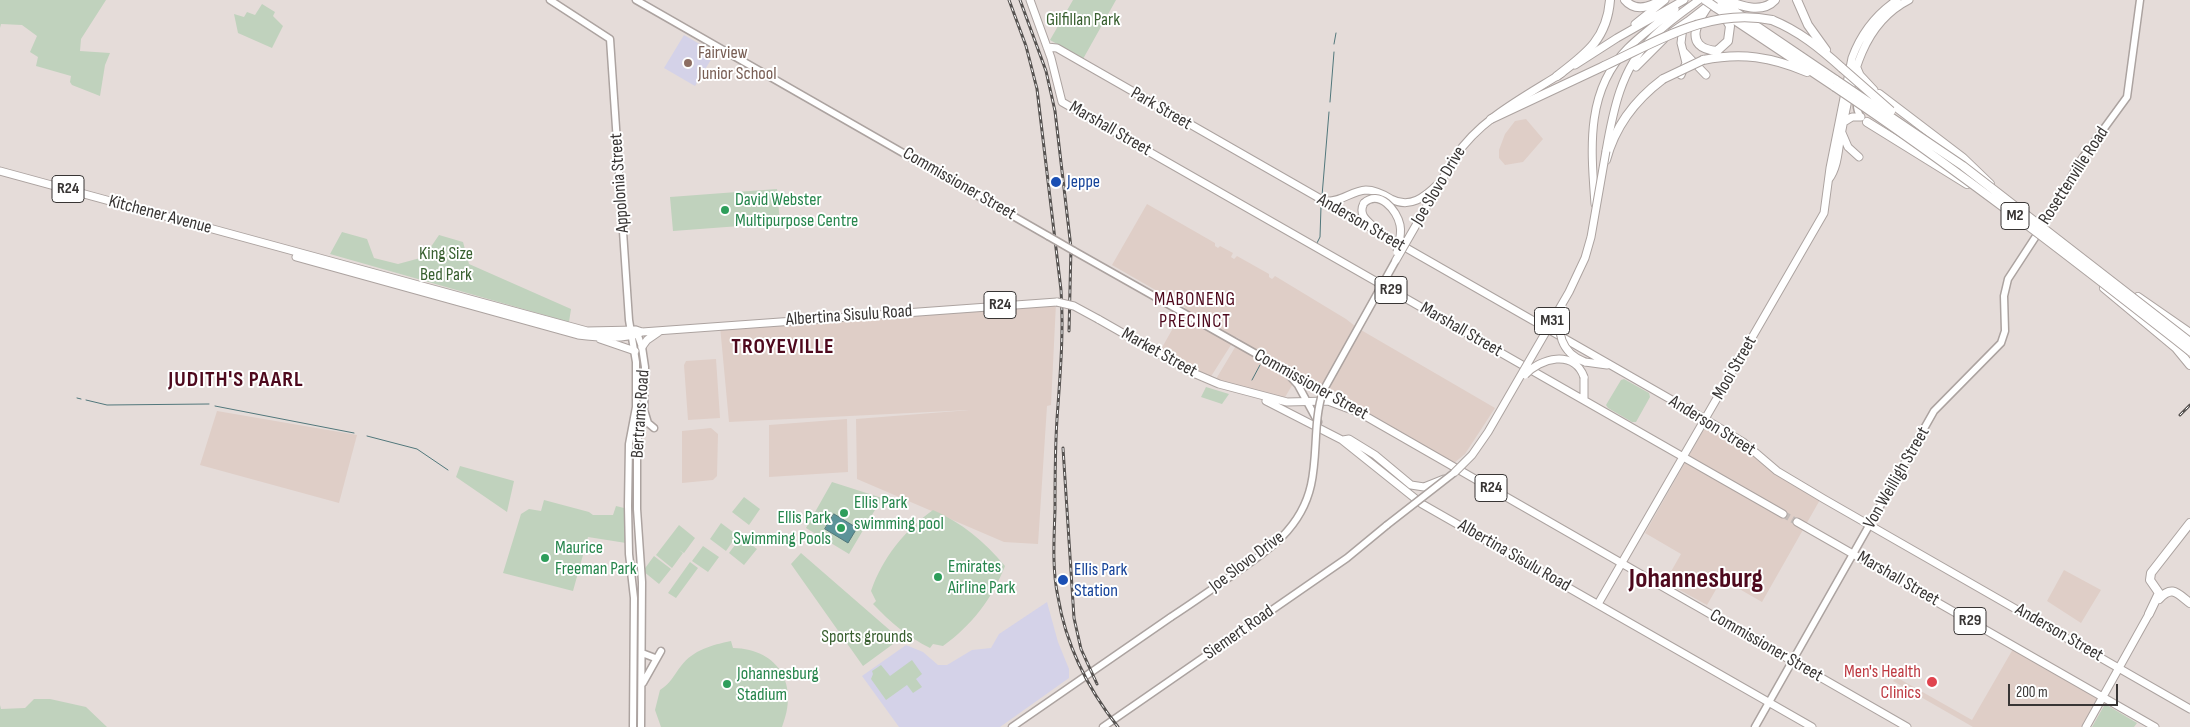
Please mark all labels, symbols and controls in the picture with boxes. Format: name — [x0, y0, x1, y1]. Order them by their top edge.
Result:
park label: Gilfillan Park — [1046, 9, 1120, 31]
place label: Fairview Junior School — [698, 42, 777, 84]
marker: Fairview Junior School — [682, 57, 694, 69]
street label: Park Street — [1127, 83, 1195, 135]
street label: Marshall Street — [1065, 97, 1155, 161]
street label: Rosettenville Road — [2034, 123, 2114, 229]
street label: Appolonia Street — [606, 132, 634, 234]
street label: Commissioner Street — [899, 143, 1019, 225]
street label: Joe Slovo Drive — [1407, 143, 1471, 229]
place label: Jeppe — [1067, 171, 1100, 193]
road number: R24 — [52, 175, 84, 202]
marker: Jeppe — [1049, 175, 1063, 189]
place label: David Webster Multipurpose Centre — [735, 189, 858, 232]
street label: Anderson Street — [1313, 189, 1409, 257]
street label: Kitchener Avenue — [106, 191, 214, 239]
road number: M2 — [2001, 202, 2029, 230]
marker: David Webster Multipurpose Centre — [719, 204, 731, 216]
park label: King Size Bed Park — [419, 243, 473, 286]
road number: R29 — [1375, 276, 1407, 304]
district label: MABONENG PRECINCT — [1153, 289, 1237, 333]
road number: R24 — [984, 292, 1016, 318]
street label: Marshall Street — [1416, 298, 1506, 362]
street label: Albertina Sisulu Road — [785, 301, 913, 331]
road number: M31 — [1534, 308, 1570, 334]
street label: Market Street — [1118, 323, 1200, 383]
street label: Mooi Street — [1708, 332, 1762, 404]
district label: TROYEVILLE — [730, 334, 836, 360]
street label: Commissioner Street — [1250, 345, 1372, 425]
district label: JUDITH'S PAARL — [167, 367, 305, 393]
street label: Bertrams Road — [627, 369, 655, 459]
street label: Anderson Street — [1665, 391, 1759, 461]
street label: Von Weilligh Street — [1859, 423, 1935, 533]
road number: R24 — [1475, 474, 1507, 502]
place label: Ellis Park swimming pool — [854, 492, 944, 534]
place label: Ellis Park Swimming Pools — [733, 507, 831, 550]
marker: Ellis Park swimming pool — [838, 507, 850, 519]
street label: Albertina Sisulu Road — [1454, 515, 1574, 597]
marker: Ellis Park Swimming Pools — [835, 522, 847, 534]
street label: Joe Slovo Drive — [1205, 527, 1289, 597]
place label: Maurice Freeman Park — [555, 537, 637, 580]
street label: Marshall Street — [1853, 547, 1943, 611]
marker: Maurice Freeman Park — [539, 552, 551, 564]
place label: Emirates Airline Park — [948, 556, 1015, 598]
place label: Ellis Park Station — [1074, 559, 1127, 602]
district label: Johannesburg — [1629, 563, 1763, 597]
marker: Emirates Airline Park — [932, 571, 944, 583]
marker: Ellis Park Station — [1056, 573, 1070, 587]
street label: Anderson Street — [2011, 599, 2107, 667]
street label: Siemert Road — [1200, 601, 1278, 665]
street label: Commissioner Street — [1706, 605, 1826, 687]
road number: R29 — [1954, 608, 1986, 634]
park label: Sports grounds — [821, 626, 913, 648]
place label: Men's Health Clinics — [1844, 661, 1921, 704]
place label: Johannesburg Stadium — [737, 663, 819, 706]
scale bar — [2010, 674, 2120, 706]
marker: Men's Health Clinics — [1925, 675, 1939, 689]
marker: Johannesburg Stadium — [721, 678, 733, 690]
text: 200 m — [2016, 683, 2048, 702]

